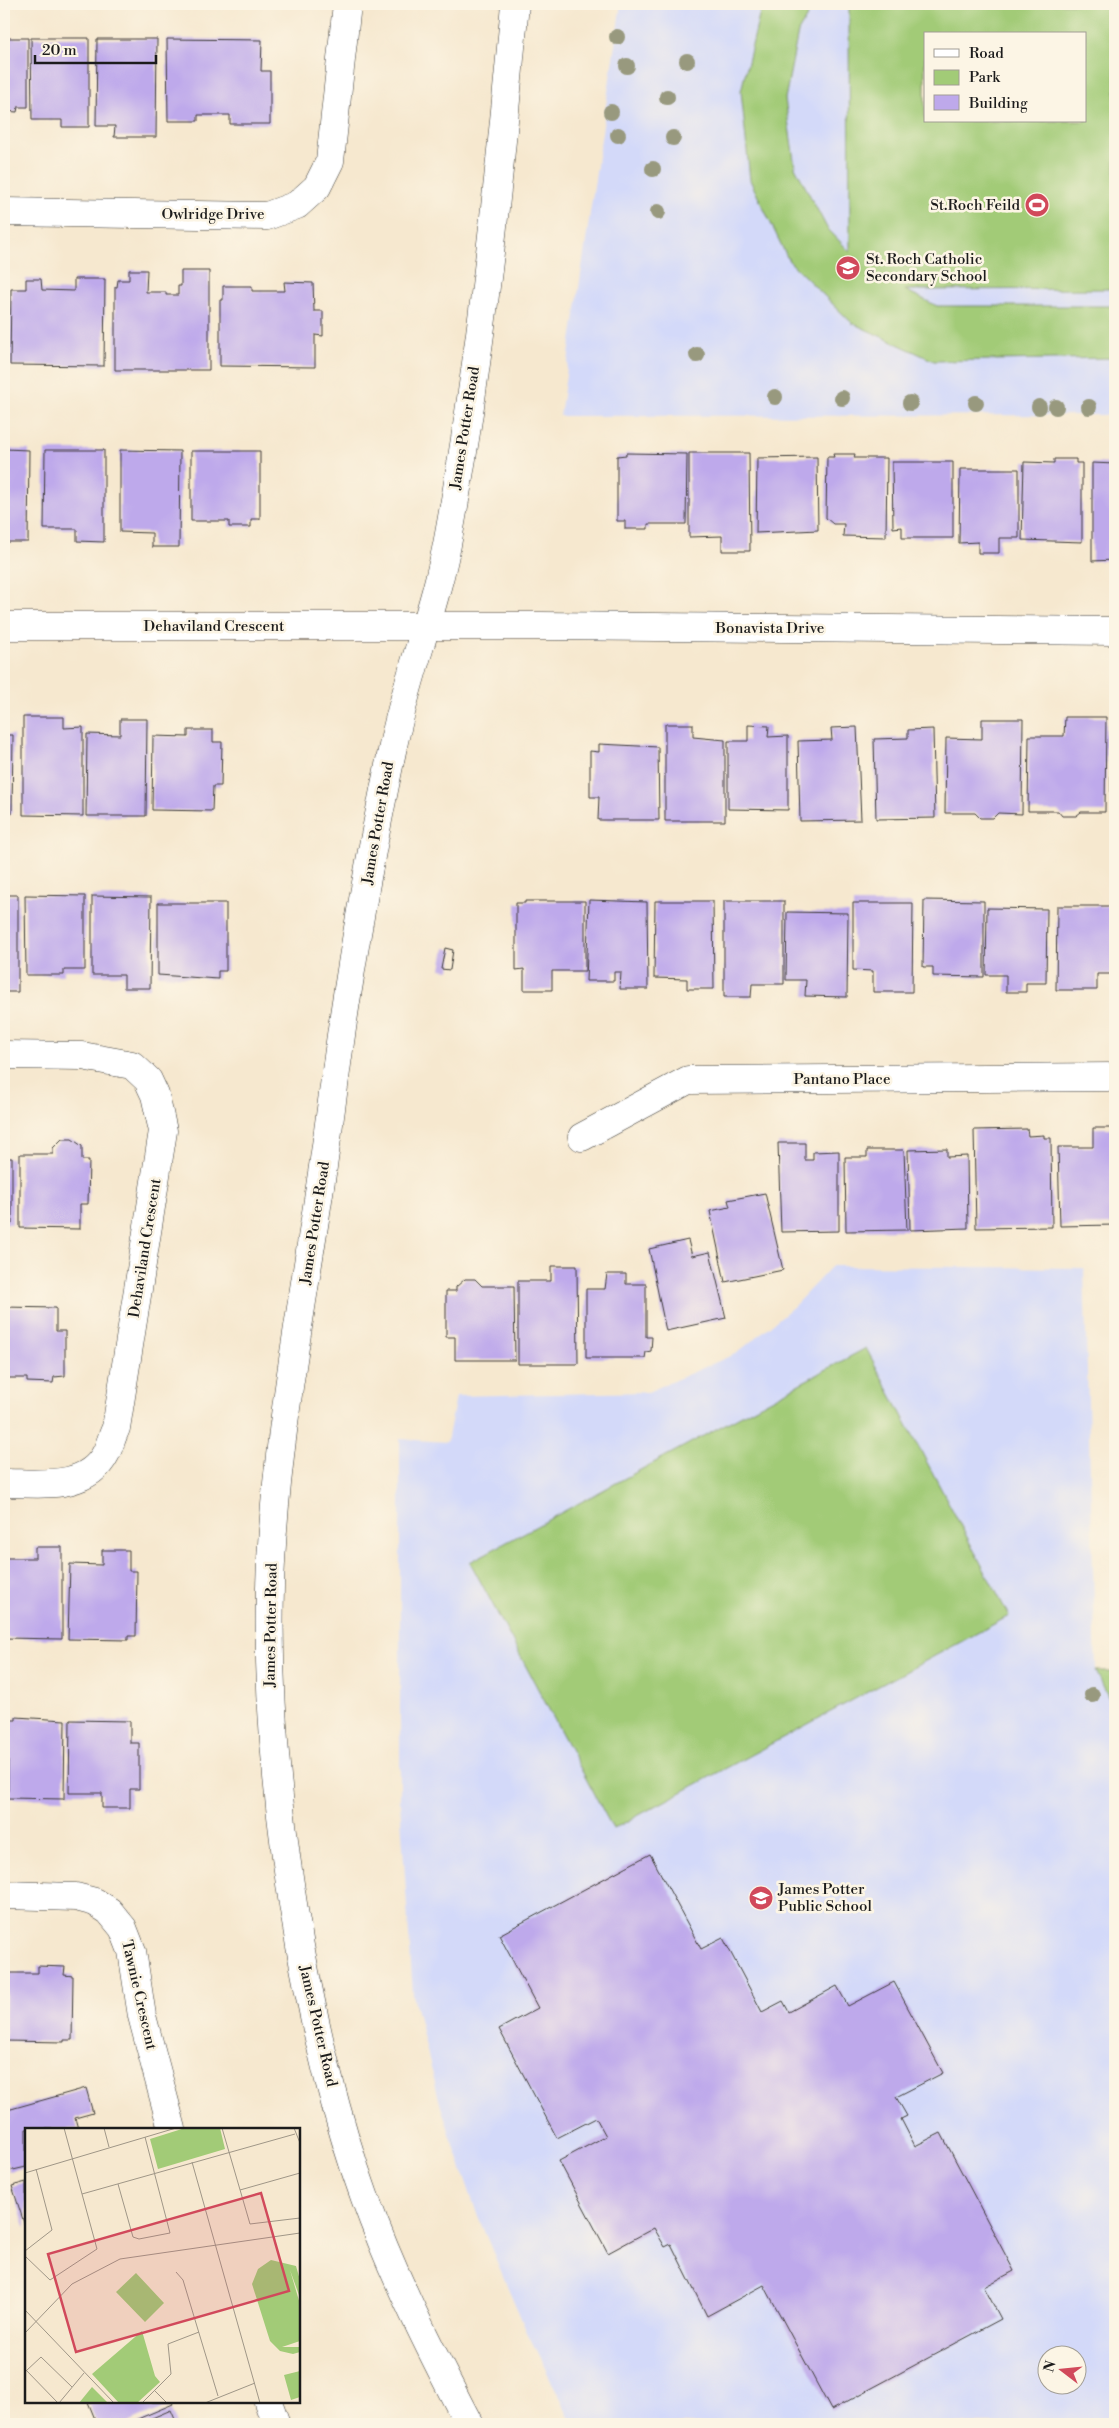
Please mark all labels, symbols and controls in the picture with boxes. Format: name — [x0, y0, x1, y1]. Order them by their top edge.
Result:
scale bar — [35, 32, 156, 64]
legend — [924, 32, 1086, 122]
text: 20 m — [42, 41, 77, 60]
text: Road — [969, 44, 1004, 63]
text: Park — [969, 68, 1001, 87]
text: Building — [968, 94, 1028, 113]
sports icon: St.Roch Feild — [1024, 192, 1050, 218]
place label: St.Roch Feild — [930, 196, 1020, 215]
street label: Owlridge Drive — [161, 205, 265, 224]
place label: St. Roch Catholic Secondary School — [866, 250, 988, 286]
school or university icon: St. Roch Catholic Secondary School — [835, 255, 861, 281]
street label: James Potter Road — [446, 365, 484, 492]
street label: Dehaviland Crescent — [144, 617, 285, 636]
street label: Bonavista Drive — [715, 619, 824, 638]
street label: James Potter Road — [358, 760, 398, 887]
street label: Pantano Place — [793, 1070, 891, 1089]
street label: James Potter Road — [296, 1160, 334, 1287]
street label: Dehaviland Crescent — [125, 1176, 166, 1319]
street label: James Potter Road — [260, 1562, 282, 1688]
place label: James Potter Public School — [777, 1880, 872, 1916]
school or university icon: James Potter Public School — [748, 1885, 774, 1911]
street label: Tawnie Crescent — [117, 1938, 161, 2052]
street label: James Potter Road — [295, 1962, 341, 2089]
inset map — [25, 2128, 300, 2403]
north arrow — [1036, 2346, 1086, 2396]
text: N — [1040, 2359, 1061, 2374]

